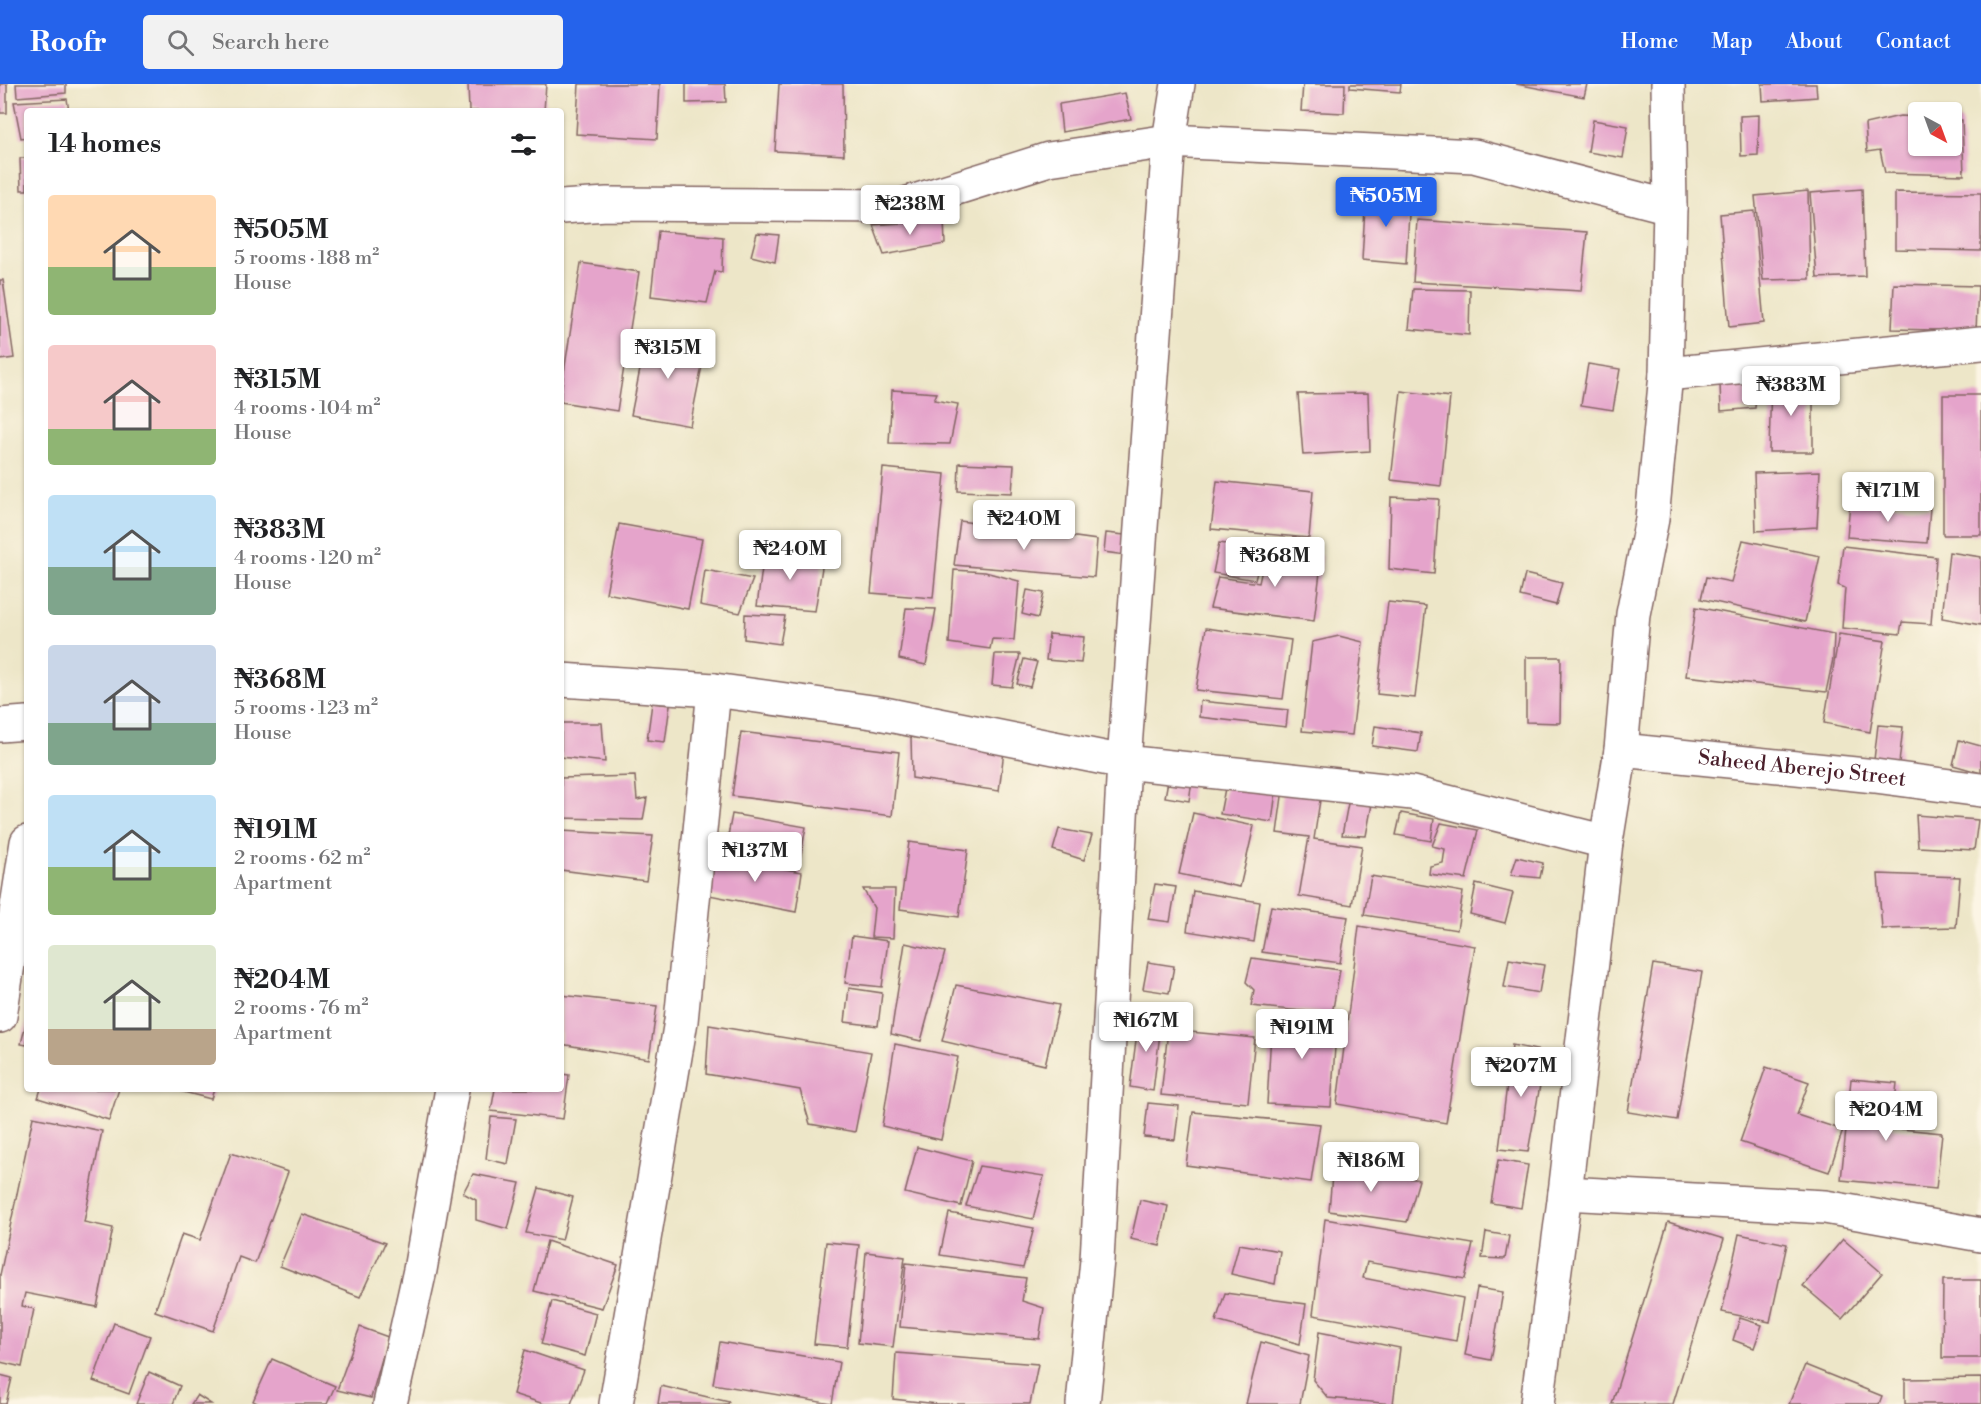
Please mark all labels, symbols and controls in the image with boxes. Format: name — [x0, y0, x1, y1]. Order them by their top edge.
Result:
search box — [143, 15, 563, 69]
text: Roofr — [30, 25, 107, 60]
icon: search — [164, 26, 197, 59]
text: Search here — [212, 29, 329, 56]
text: Home — [1621, 29, 1678, 55]
text: Map — [1711, 29, 1753, 55]
text: About — [1786, 29, 1843, 55]
text: Contact — [1876, 29, 1951, 55]
north arrow — [1908, 102, 1962, 156]
map controls — [1908, 102, 1962, 156]
text: 14 homes — [48, 128, 161, 160]
icon: filters — [507, 128, 540, 161]
pin: ₦505M — [1344, 177, 1428, 228]
text: ₦505M — [1350, 184, 1422, 209]
pin: ₦238M — [868, 185, 952, 236]
text: ₦238M — [875, 192, 945, 217]
text: ₦505M — [234, 214, 329, 246]
icon: home — [96, 219, 168, 291]
text: 5 rooms · 188 m² — [234, 246, 379, 271]
text: House — [234, 271, 292, 296]
pin: ₦315M — [626, 329, 710, 380]
text: ₦315M — [635, 336, 701, 361]
text: ₦315M — [234, 364, 321, 396]
pin: ₦383M — [1749, 366, 1833, 417]
icon: home — [96, 369, 168, 441]
text: ₦383M — [1756, 373, 1826, 398]
text: 4 rooms · 104 m² — [234, 396, 381, 421]
text: House — [234, 421, 292, 446]
pin: ₦171M — [1846, 472, 1930, 523]
text: ₦171M — [1856, 479, 1920, 504]
pin: ₦240M — [982, 500, 1066, 551]
text: ₦240M — [987, 507, 1061, 532]
text: ₦383M — [234, 514, 325, 546]
icon: home — [96, 519, 168, 591]
pin: ₦240M — [748, 530, 832, 581]
text: ₦240M — [753, 537, 827, 562]
pin: ₦368M — [1233, 537, 1317, 588]
text: ₦368M — [1240, 544, 1310, 569]
text: 4 rooms · 120 m² — [234, 546, 381, 571]
text: House — [234, 571, 292, 596]
text: ₦368M — [234, 664, 326, 696]
icon: home — [96, 669, 168, 741]
text: 5 rooms · 123 m² — [234, 696, 378, 721]
text: House — [234, 721, 292, 746]
street label: Saheed Aberejo Street — [1697, 745, 1908, 793]
text: ₦191M — [234, 814, 317, 846]
icon: home — [96, 819, 168, 891]
pin: ₦137M — [713, 832, 797, 883]
text: ₦137M — [722, 839, 788, 864]
text: 2 rooms · 62 m² — [234, 846, 370, 871]
text: Apartment — [234, 871, 332, 896]
text: ₦204M — [234, 964, 330, 996]
icon: home — [96, 969, 168, 1041]
text: 2 rooms · 76 m² — [234, 996, 368, 1021]
pin: ₦167M — [1104, 1002, 1188, 1053]
text: ₦167M — [1113, 1009, 1179, 1034]
pin: ₦191M — [1260, 1009, 1344, 1060]
text: ₦191M — [1270, 1016, 1334, 1041]
text: Apartment — [234, 1021, 332, 1046]
pin: ₦207M — [1479, 1047, 1563, 1098]
text: ₦207M — [1485, 1054, 1557, 1079]
pin: ₦204M — [1844, 1091, 1928, 1142]
text: ₦204M — [1849, 1098, 1923, 1123]
pin: ₦186M — [1329, 1142, 1413, 1193]
text: ₦186M — [1337, 1149, 1405, 1174]

